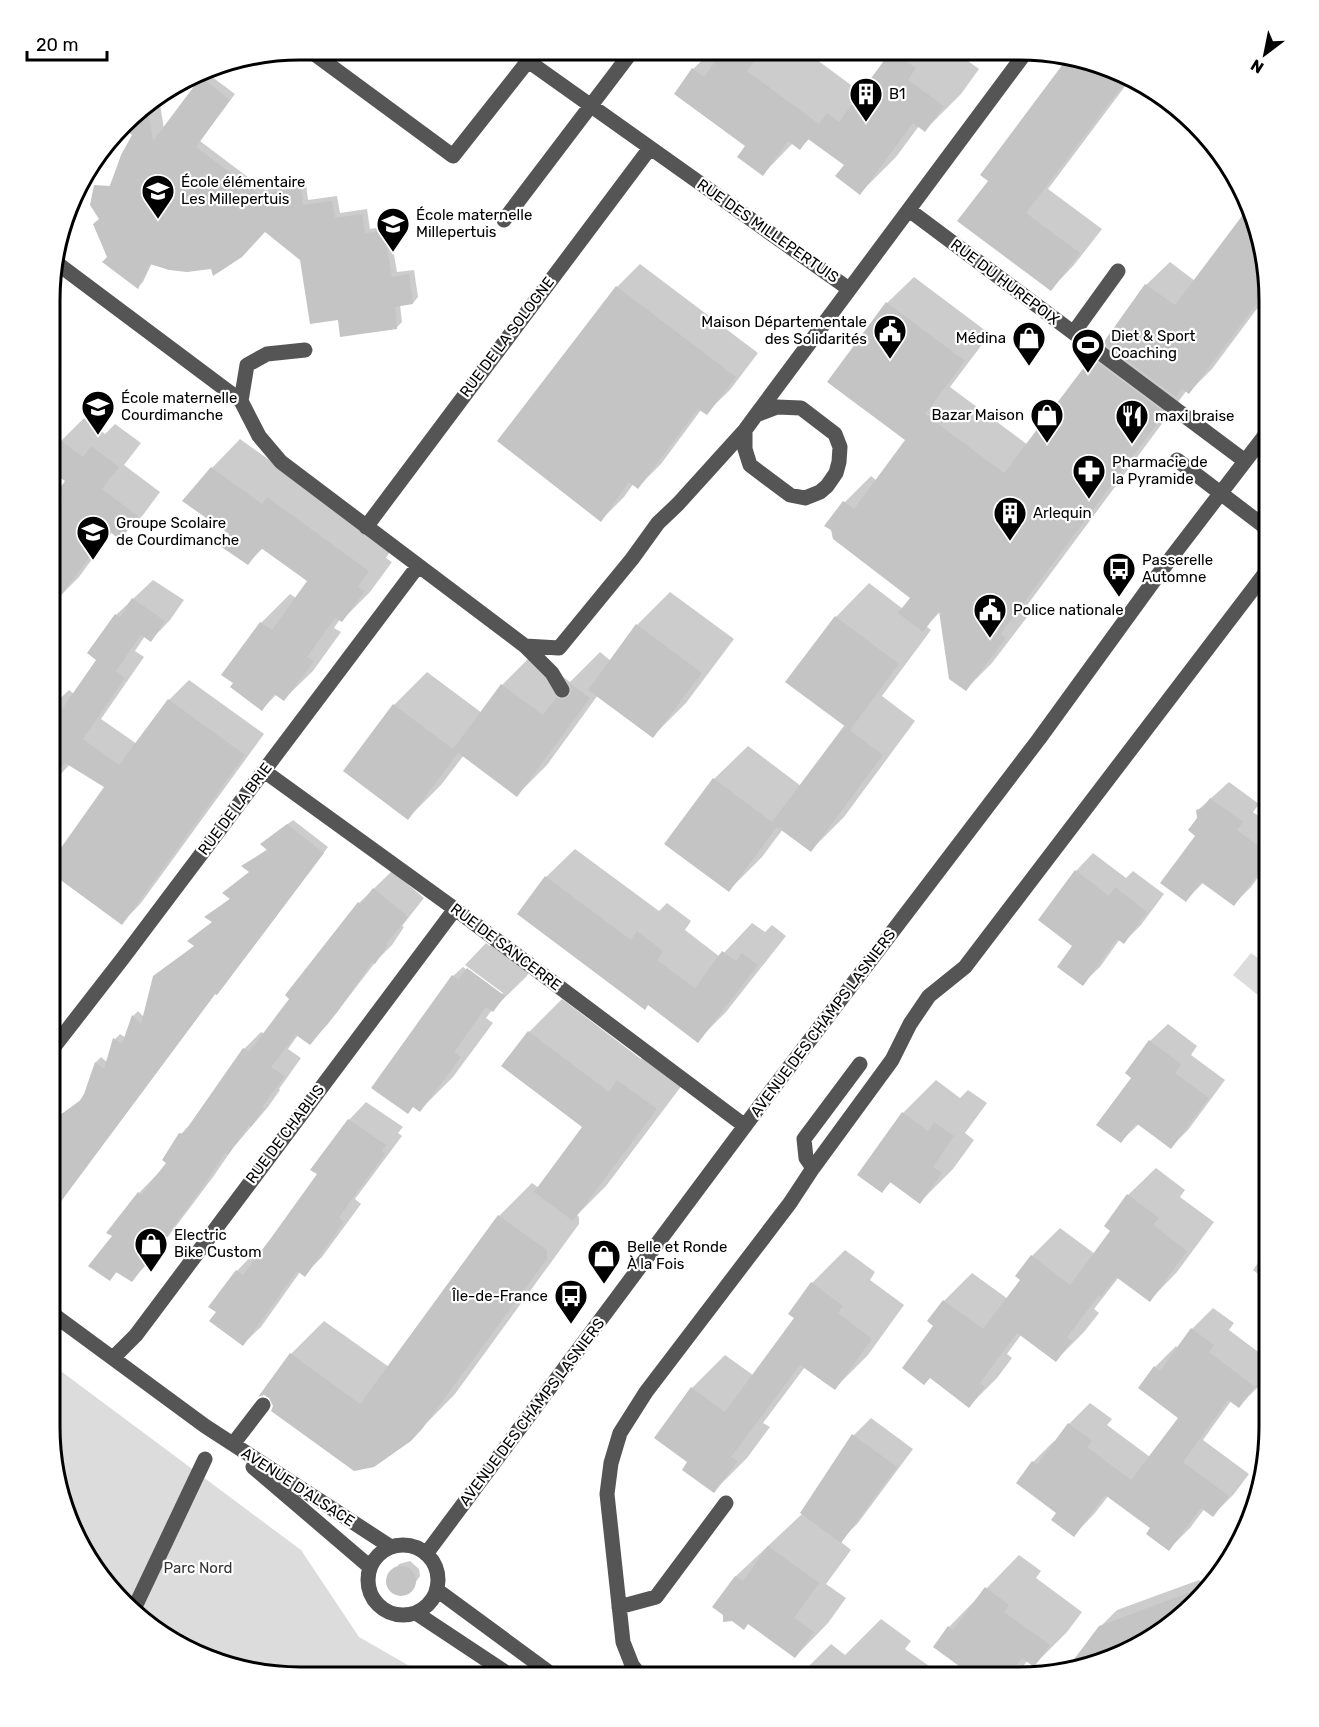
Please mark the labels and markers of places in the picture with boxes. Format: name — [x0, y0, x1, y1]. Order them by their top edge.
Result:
building icon: B1 — [848, 76, 884, 123]
place label: B1 — [889, 85, 905, 103]
school or university icon: École élémentaire Les Millepertuis — [140, 173, 176, 220]
place label: École élémentaire Les Millepertuis — [181, 173, 306, 208]
school or university icon: École maternelle Millepertuis — [375, 206, 411, 253]
place label: École maternelle Millepertuis — [416, 206, 532, 241]
place label: Maison Départementale des Solidarités — [701, 313, 867, 348]
public building icon: Maison Départementale des Solidarités — [872, 313, 908, 360]
shop icon: Médina — [1011, 320, 1047, 367]
sports icon: Diet & Sport Coaching — [1070, 327, 1106, 374]
place label: Diet & Sport Coaching — [1111, 327, 1196, 362]
place label: Médina — [956, 329, 1006, 347]
school or university icon: École maternelle Courdimanche — [80, 389, 116, 436]
place label: École maternelle Courdimanche — [121, 389, 237, 424]
shop icon: Bazar Maison — [1029, 397, 1065, 444]
restaurant icon: maxi braise — [1114, 398, 1150, 445]
place label: Bazar Maison — [932, 406, 1024, 424]
place label: maxi braise — [1155, 407, 1234, 425]
pharmacy icon: Pharmacie de la Pyramide — [1071, 453, 1107, 500]
place label: Pharmacie de la Pyramide — [1112, 453, 1208, 488]
building icon: Arlequin — [992, 495, 1028, 542]
place label: Arlequin — [1033, 504, 1092, 522]
school or university icon: Groupe Scolaire de Courdimanche — [75, 514, 111, 561]
place label: Groupe Scolaire de Courdimanche — [116, 514, 239, 549]
bus stop icon: Passerelle Automne — [1101, 551, 1137, 598]
place label: Passerelle Automne — [1142, 551, 1213, 586]
public building icon: Police nationale — [972, 592, 1008, 639]
place label: Police nationale — [1013, 601, 1124, 619]
shop icon: Electric Bike Custom — [133, 1226, 169, 1273]
place label: Electric Bike Custom — [174, 1226, 262, 1261]
shop icon: Belle et Ronde À la Fois — [586, 1238, 622, 1285]
place label: Belle et Ronde À la Fois — [627, 1238, 727, 1273]
bus stop icon: Île-de-France — [553, 1278, 589, 1325]
place label: Île-de-France — [451, 1287, 548, 1305]

